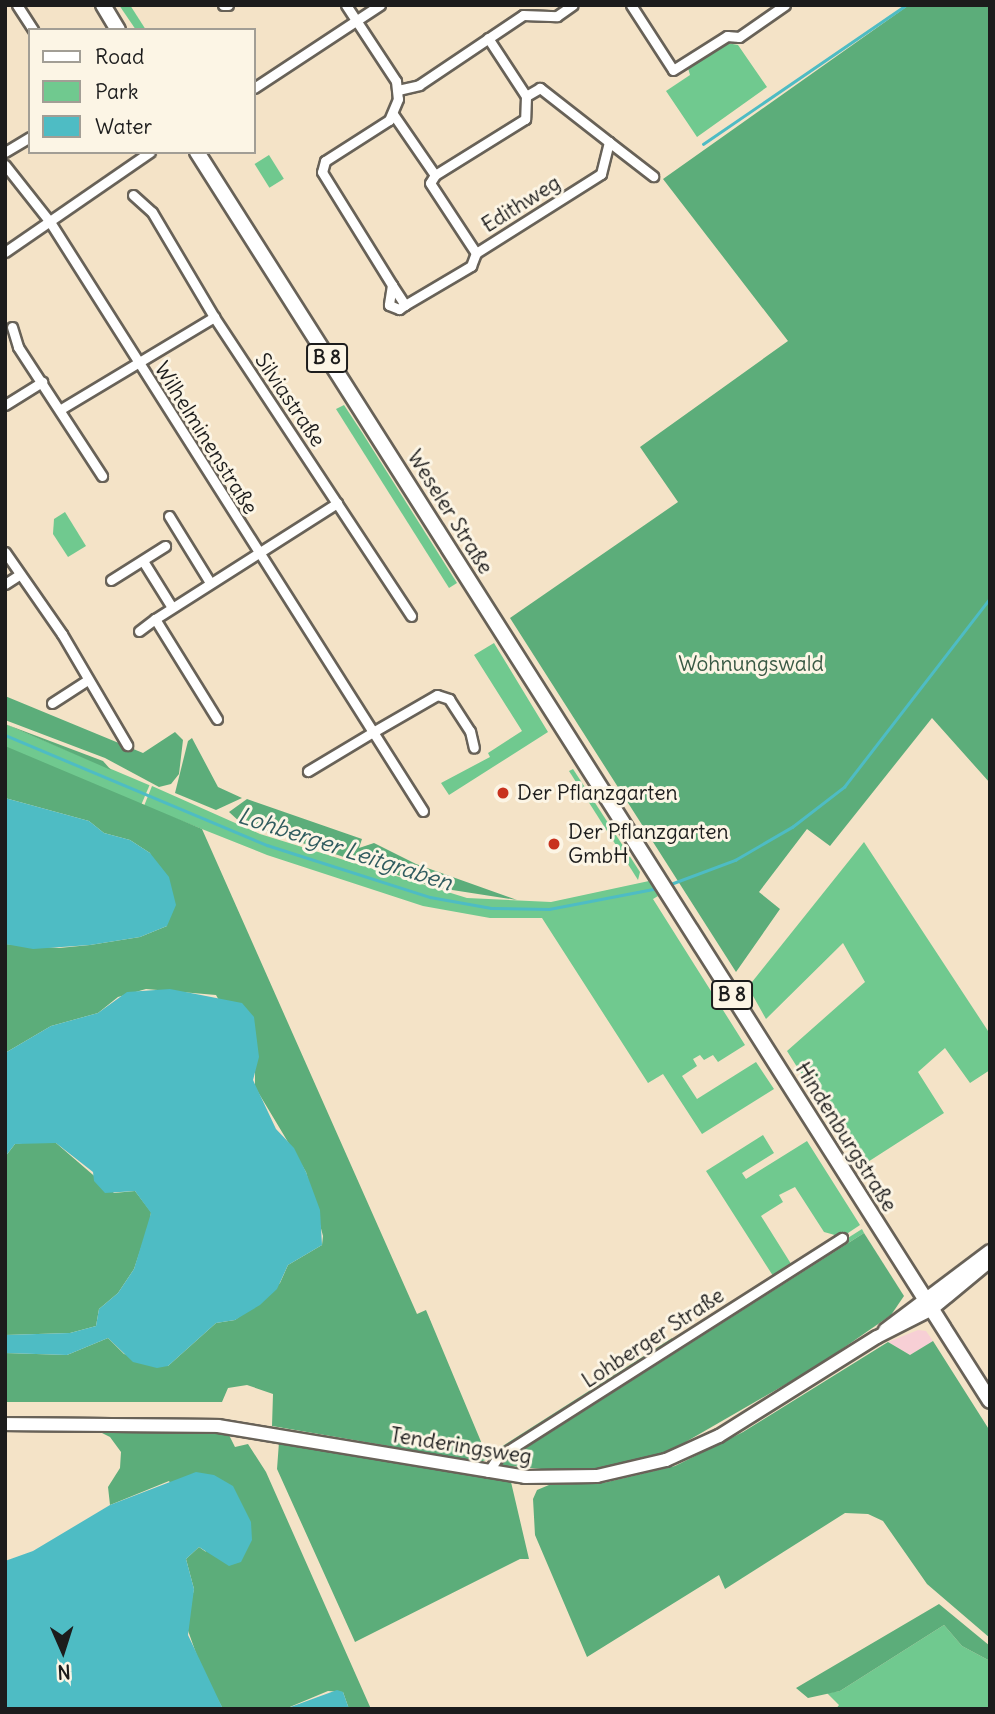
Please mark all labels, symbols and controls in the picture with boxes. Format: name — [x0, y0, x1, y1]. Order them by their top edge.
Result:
legend — [28, 28, 256, 154]
text: Road — [95, 43, 144, 70]
text: Park — [95, 78, 138, 105]
text: Water — [95, 113, 152, 140]
street label: Edithweg — [477, 170, 565, 238]
road number: B 8 — [306, 342, 348, 374]
street label: Silviastraße — [249, 348, 331, 452]
street label: Wilhelminenstraße — [149, 357, 263, 519]
street label: Weseler Straße — [402, 445, 498, 579]
park label: Wohnungswald — [678, 651, 824, 677]
place label: Der Pflanzgarten — [517, 780, 678, 806]
marker: Der Pflanzgarten — [495, 785, 511, 801]
water label: Lohberger Leitgraben — [235, 801, 455, 897]
place label: Der Pflanzgarten GmbH — [568, 819, 729, 869]
marker: Der Pflanzgarten GmbH — [546, 836, 562, 852]
road number: B 8 — [711, 979, 753, 1010]
street label: Hindenburgstraße — [790, 1058, 902, 1216]
street label: Lohberger Straße — [577, 1283, 729, 1393]
street label: Tenderingsweg — [389, 1422, 533, 1470]
north arrow — [28, 1616, 98, 1686]
text: N — [57, 1660, 71, 1684]

